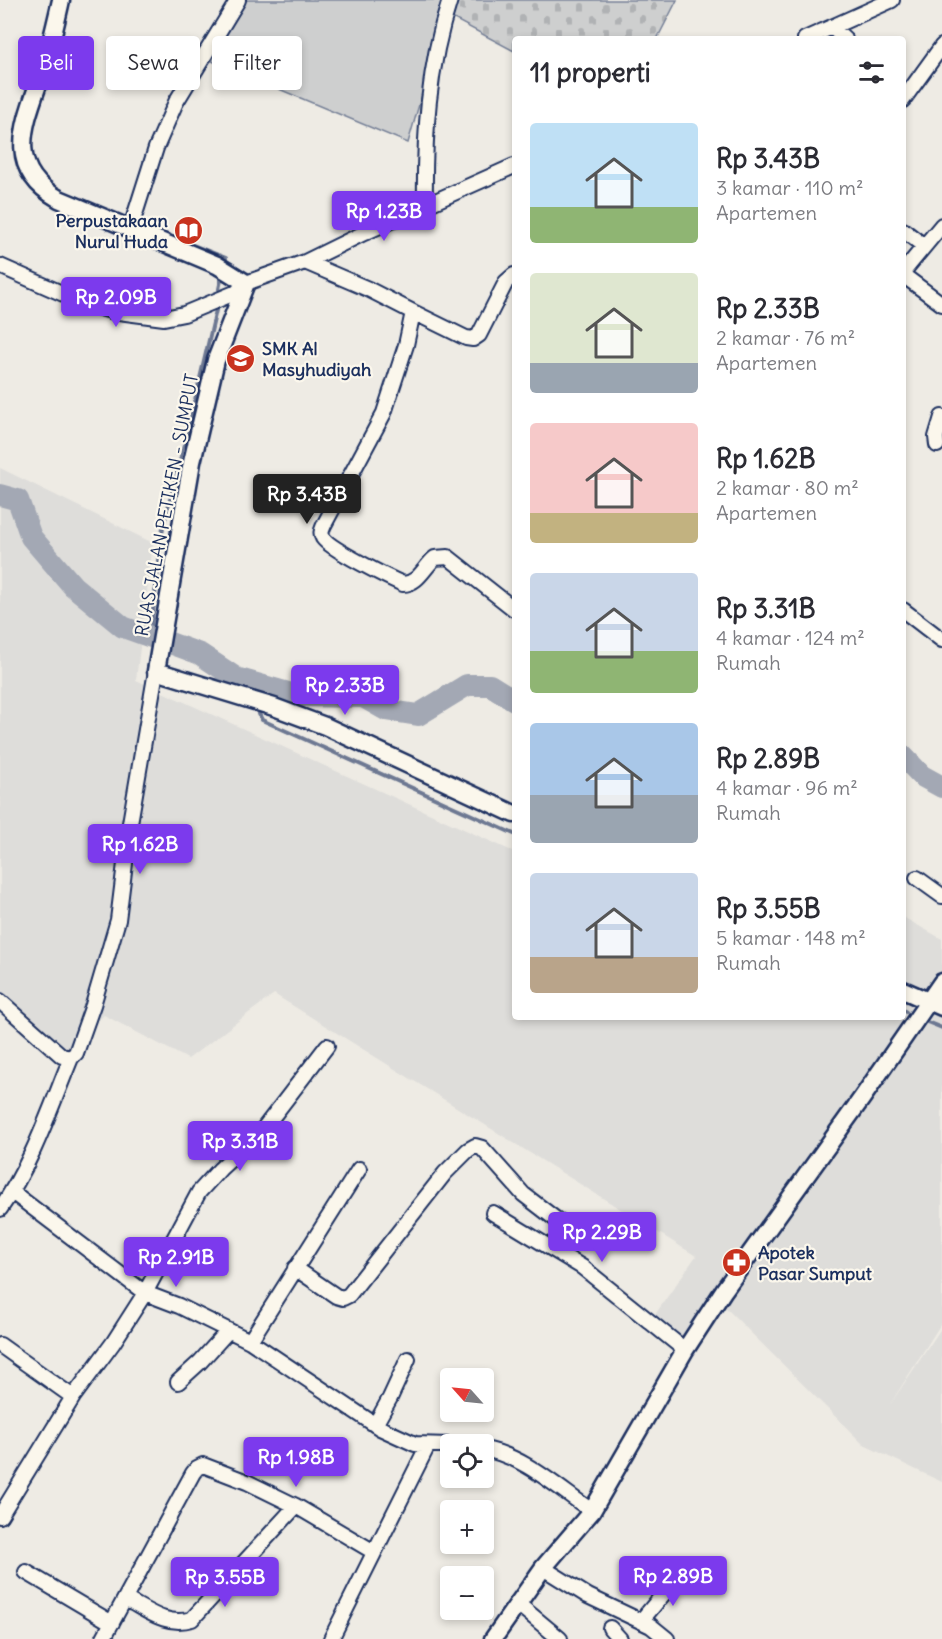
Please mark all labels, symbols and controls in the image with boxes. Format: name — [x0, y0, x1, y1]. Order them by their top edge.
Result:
chip: Beli — [18, 36, 94, 90]
chip: Sewa — [106, 36, 200, 90]
chip: Filter — [212, 36, 302, 90]
text: 11 properti — [530, 56, 651, 89]
icon: filters — [855, 56, 888, 89]
text: Rp 3.43B — [716, 142, 820, 175]
icon: home — [578, 147, 650, 219]
text: 3 kamar · 110 m² — [716, 175, 864, 200]
pin: Rp 1.23B — [322, 191, 446, 242]
text: Rp 1.23B — [346, 198, 422, 223]
text: Apartemen — [716, 200, 817, 225]
place label: Perpustakaan Nurul Huda — [56, 209, 169, 253]
library icon: Perpustakaan Nurul Huda — [173, 215, 205, 247]
pin: Rp 2.09B — [54, 277, 178, 328]
text: Rp 2.09B — [75, 284, 157, 309]
text: Rp 2.33B — [716, 292, 820, 325]
icon: home — [578, 297, 650, 369]
text: 2 kamar · 76 m² — [716, 325, 855, 350]
place label: SMK Al Masyhudiyah — [262, 337, 372, 381]
school or university icon: SMK Al Masyhudiyah — [225, 343, 257, 375]
text: Apartemen — [716, 350, 817, 375]
street label: RUAS JALAN PETIKEN - SUMPUT — [130, 372, 203, 638]
text: Rp 1.62B — [716, 442, 816, 475]
icon: home — [578, 447, 650, 519]
pin: Rp 3.43B — [245, 474, 369, 525]
text: 2 kamar · 80 m² — [716, 475, 859, 500]
text: Rp 3.43B — [267, 481, 347, 506]
text: Apartemen — [716, 500, 817, 525]
text: Rp 3.31B — [716, 592, 816, 625]
icon: home — [578, 597, 650, 669]
text: 4 kamar · 124 m² — [716, 625, 865, 650]
text: Rumah — [716, 650, 781, 675]
pin: Rp 2.33B — [283, 665, 407, 716]
text: Rp 2.33B — [305, 672, 385, 697]
text: Rp 2.89B — [716, 742, 820, 775]
icon: home — [578, 747, 650, 819]
text: 4 kamar · 96 m² — [716, 775, 858, 800]
text: Rumah — [716, 800, 781, 825]
pin: Rp 1.62B — [78, 824, 202, 875]
text: Rp 1.62B — [102, 831, 178, 856]
text: Rp 3.55B — [716, 892, 821, 925]
icon: home — [578, 897, 650, 969]
text: 5 kamar · 148 m² — [716, 925, 866, 950]
text: Rumah — [716, 950, 781, 975]
pin: Rp 3.31B — [178, 1121, 302, 1172]
text: Rp 3.31B — [202, 1128, 278, 1153]
pin: Rp 2.29B — [540, 1212, 664, 1263]
text: Rp 2.29B — [562, 1219, 642, 1244]
pin: Rp 2.91B — [114, 1237, 238, 1288]
place label: Apotek Pasar Sumput — [758, 1241, 873, 1285]
text: Rp 2.91B — [138, 1244, 214, 1269]
pharmacy icon: Apotek Pasar Sumput — [721, 1247, 753, 1279]
north arrow — [440, 1368, 494, 1422]
map controls — [440, 1368, 494, 1620]
button: locate — [440, 1434, 494, 1488]
pin: Rp 1.98B — [234, 1437, 358, 1488]
text: Rp 1.98B — [257, 1444, 335, 1469]
button: + — [440, 1500, 494, 1554]
pin: Rp 2.89B — [611, 1556, 735, 1607]
pin: Rp 3.55B — [163, 1557, 287, 1608]
text: Rp 2.89B — [633, 1563, 713, 1588]
text: Rp 3.55B — [185, 1564, 265, 1589]
button: − — [440, 1566, 494, 1620]

